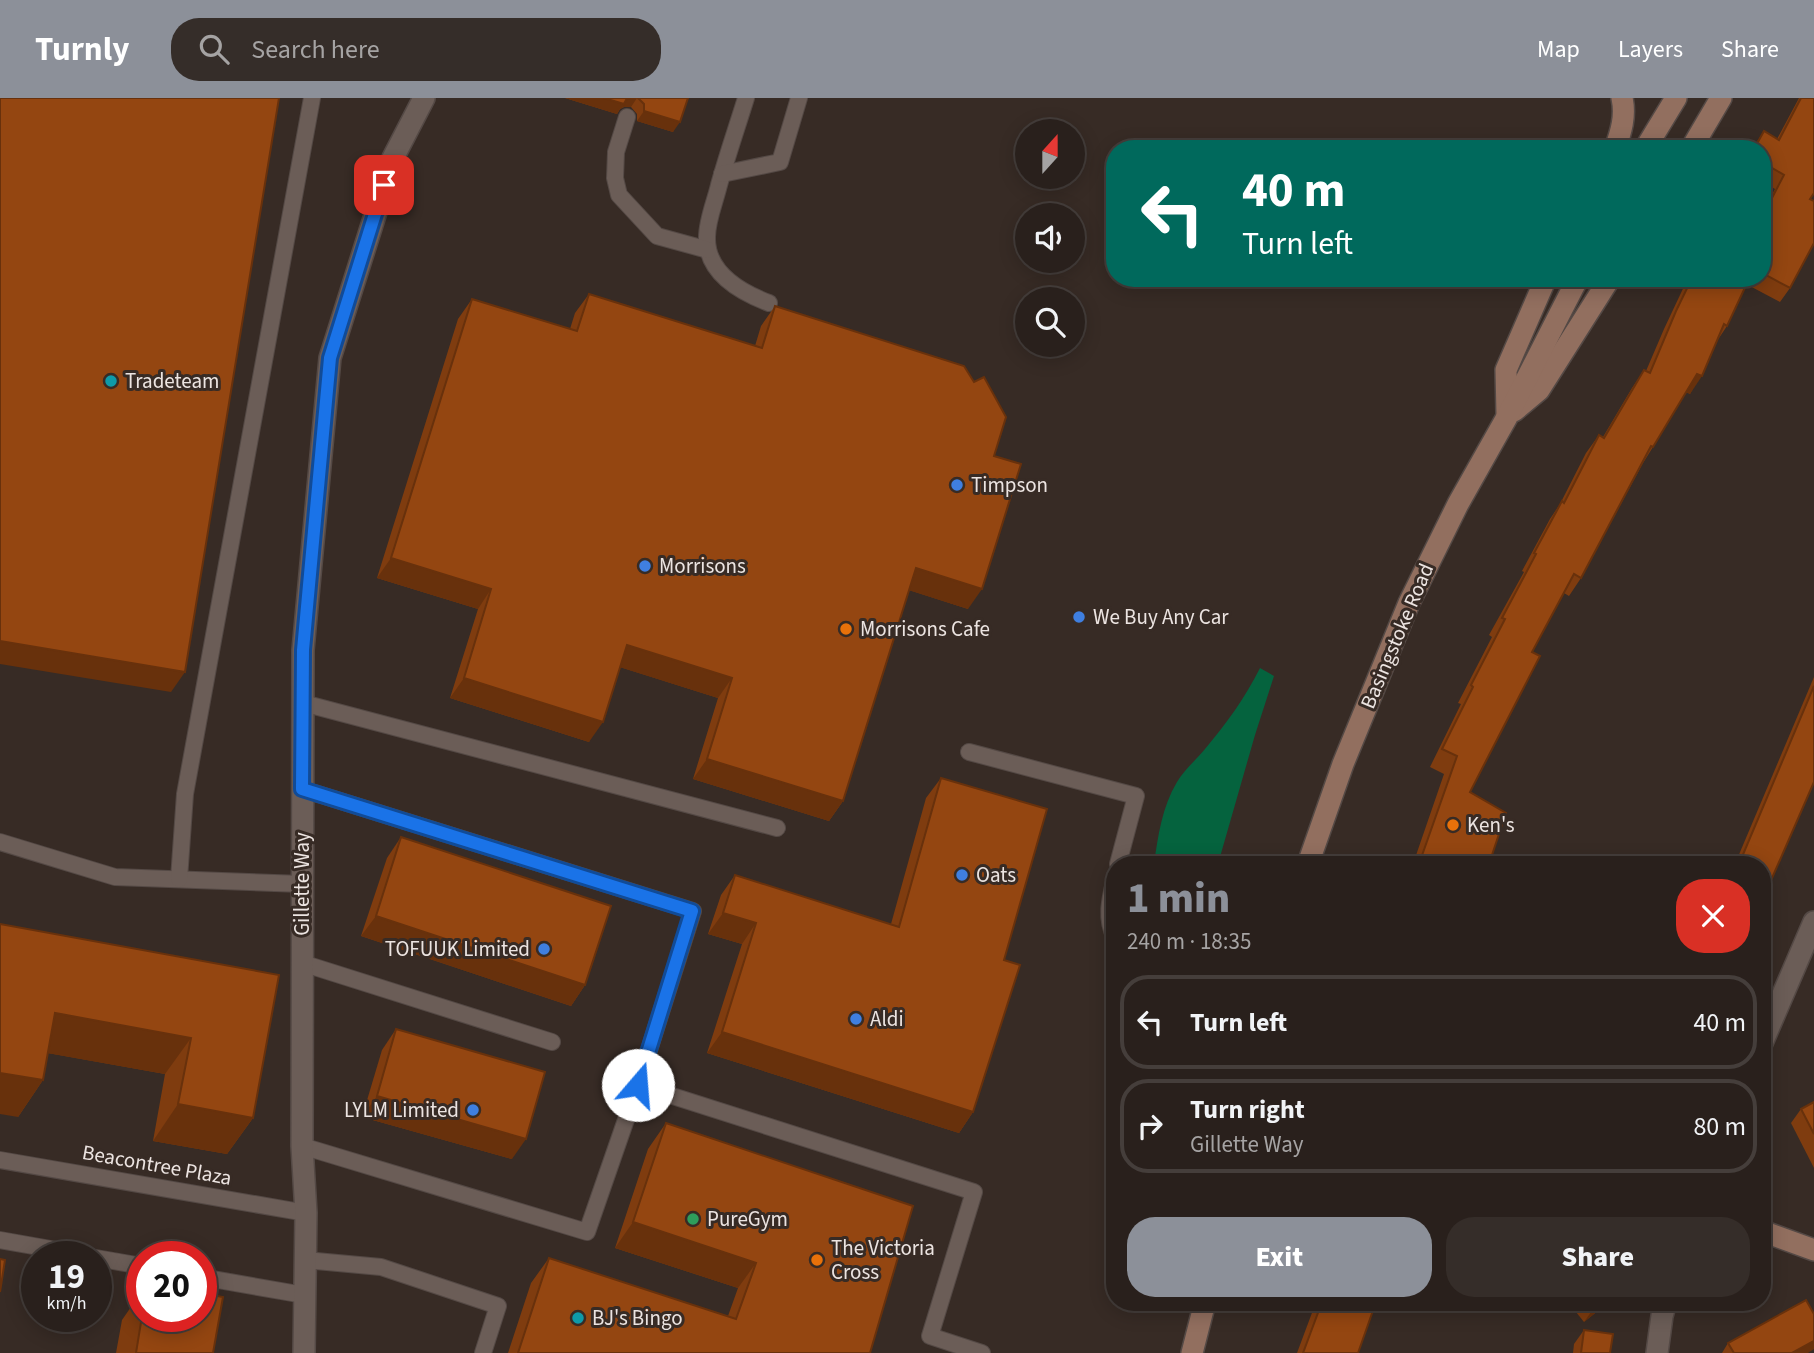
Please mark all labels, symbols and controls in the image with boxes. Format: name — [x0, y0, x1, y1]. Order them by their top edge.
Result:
search box — [171, 18, 661, 81]
text: Turnly — [35, 26, 129, 73]
icon: search — [195, 30, 233, 68]
text: Search here — [251, 31, 380, 68]
text: Map — [1537, 32, 1580, 67]
text: Layers — [1618, 32, 1683, 67]
text: Share — [1721, 32, 1779, 67]
north arrow — [1015, 119, 1085, 189]
map controls — [1015, 119, 1085, 357]
pin — [354, 155, 414, 215]
text: 40 m — [1242, 156, 1346, 226]
icon: arrive — [365, 166, 403, 204]
icon: left — [1127, 168, 1218, 259]
button: sound — [1015, 203, 1085, 273]
text: Turn left — [1242, 221, 1353, 267]
button: search — [1015, 287, 1085, 357]
place label: Tradeteam — [125, 366, 219, 396]
marker: Tradeteam — [103, 373, 119, 389]
place label: Timpson — [971, 470, 1048, 500]
marker: Timpson — [949, 477, 965, 493]
place label: Morrisons — [659, 551, 746, 581]
marker: Morrisons — [637, 558, 653, 574]
street label: Basingstoke Road — [1353, 559, 1441, 713]
place label: We Buy Any Car — [1093, 602, 1229, 632]
marker: We Buy Any Car — [1071, 609, 1087, 625]
place label: Morrisons Cafe — [860, 614, 990, 644]
marker: Morrisons Cafe — [838, 621, 854, 637]
place label: Ken's — [1467, 810, 1515, 840]
marker: Ken's — [1445, 817, 1461, 833]
street label: Gillette Way — [287, 832, 317, 936]
place label: Oats — [976, 860, 1016, 890]
marker: Oats — [954, 867, 970, 883]
text: 1 min — [1127, 869, 1230, 929]
button: close — [1676, 879, 1750, 953]
text: 240 m · 18:35 — [1127, 925, 1251, 958]
place label: TOFUUK Limited — [385, 934, 530, 964]
marker: TOFUUK Limited — [536, 941, 552, 957]
icon: left — [1131, 1003, 1169, 1041]
place label: Aldi — [870, 1004, 904, 1034]
text: Turn left — [1190, 1004, 1287, 1041]
text: 40 m — [1693, 1004, 1746, 1041]
marker: Aldi — [848, 1011, 864, 1027]
position arrow — [601, 1048, 675, 1122]
text: Turn right — [1190, 1091, 1305, 1128]
place label: LYLM Limited — [344, 1095, 459, 1125]
marker: LYLM Limited — [465, 1102, 481, 1118]
icon: right — [1131, 1107, 1169, 1145]
text: 80 m — [1693, 1108, 1746, 1145]
text: Gillette Way — [1190, 1128, 1304, 1161]
street label: Beacontree Plaza — [80, 1137, 234, 1193]
place label: PureGym — [707, 1204, 788, 1234]
marker: PureGym — [685, 1211, 701, 1227]
button: Exit — [1127, 1217, 1432, 1297]
button: Share — [1446, 1217, 1750, 1297]
place label: The Victoria Cross — [831, 1233, 935, 1287]
speed limit sign: 20 — [126, 1241, 217, 1332]
text: 19 — [48, 1252, 85, 1302]
marker: The Victoria Cross — [809, 1252, 825, 1268]
text: km/h — [47, 1291, 86, 1316]
place label: BJ's Bingo — [592, 1303, 683, 1333]
marker: BJ's Bingo — [570, 1310, 586, 1326]

